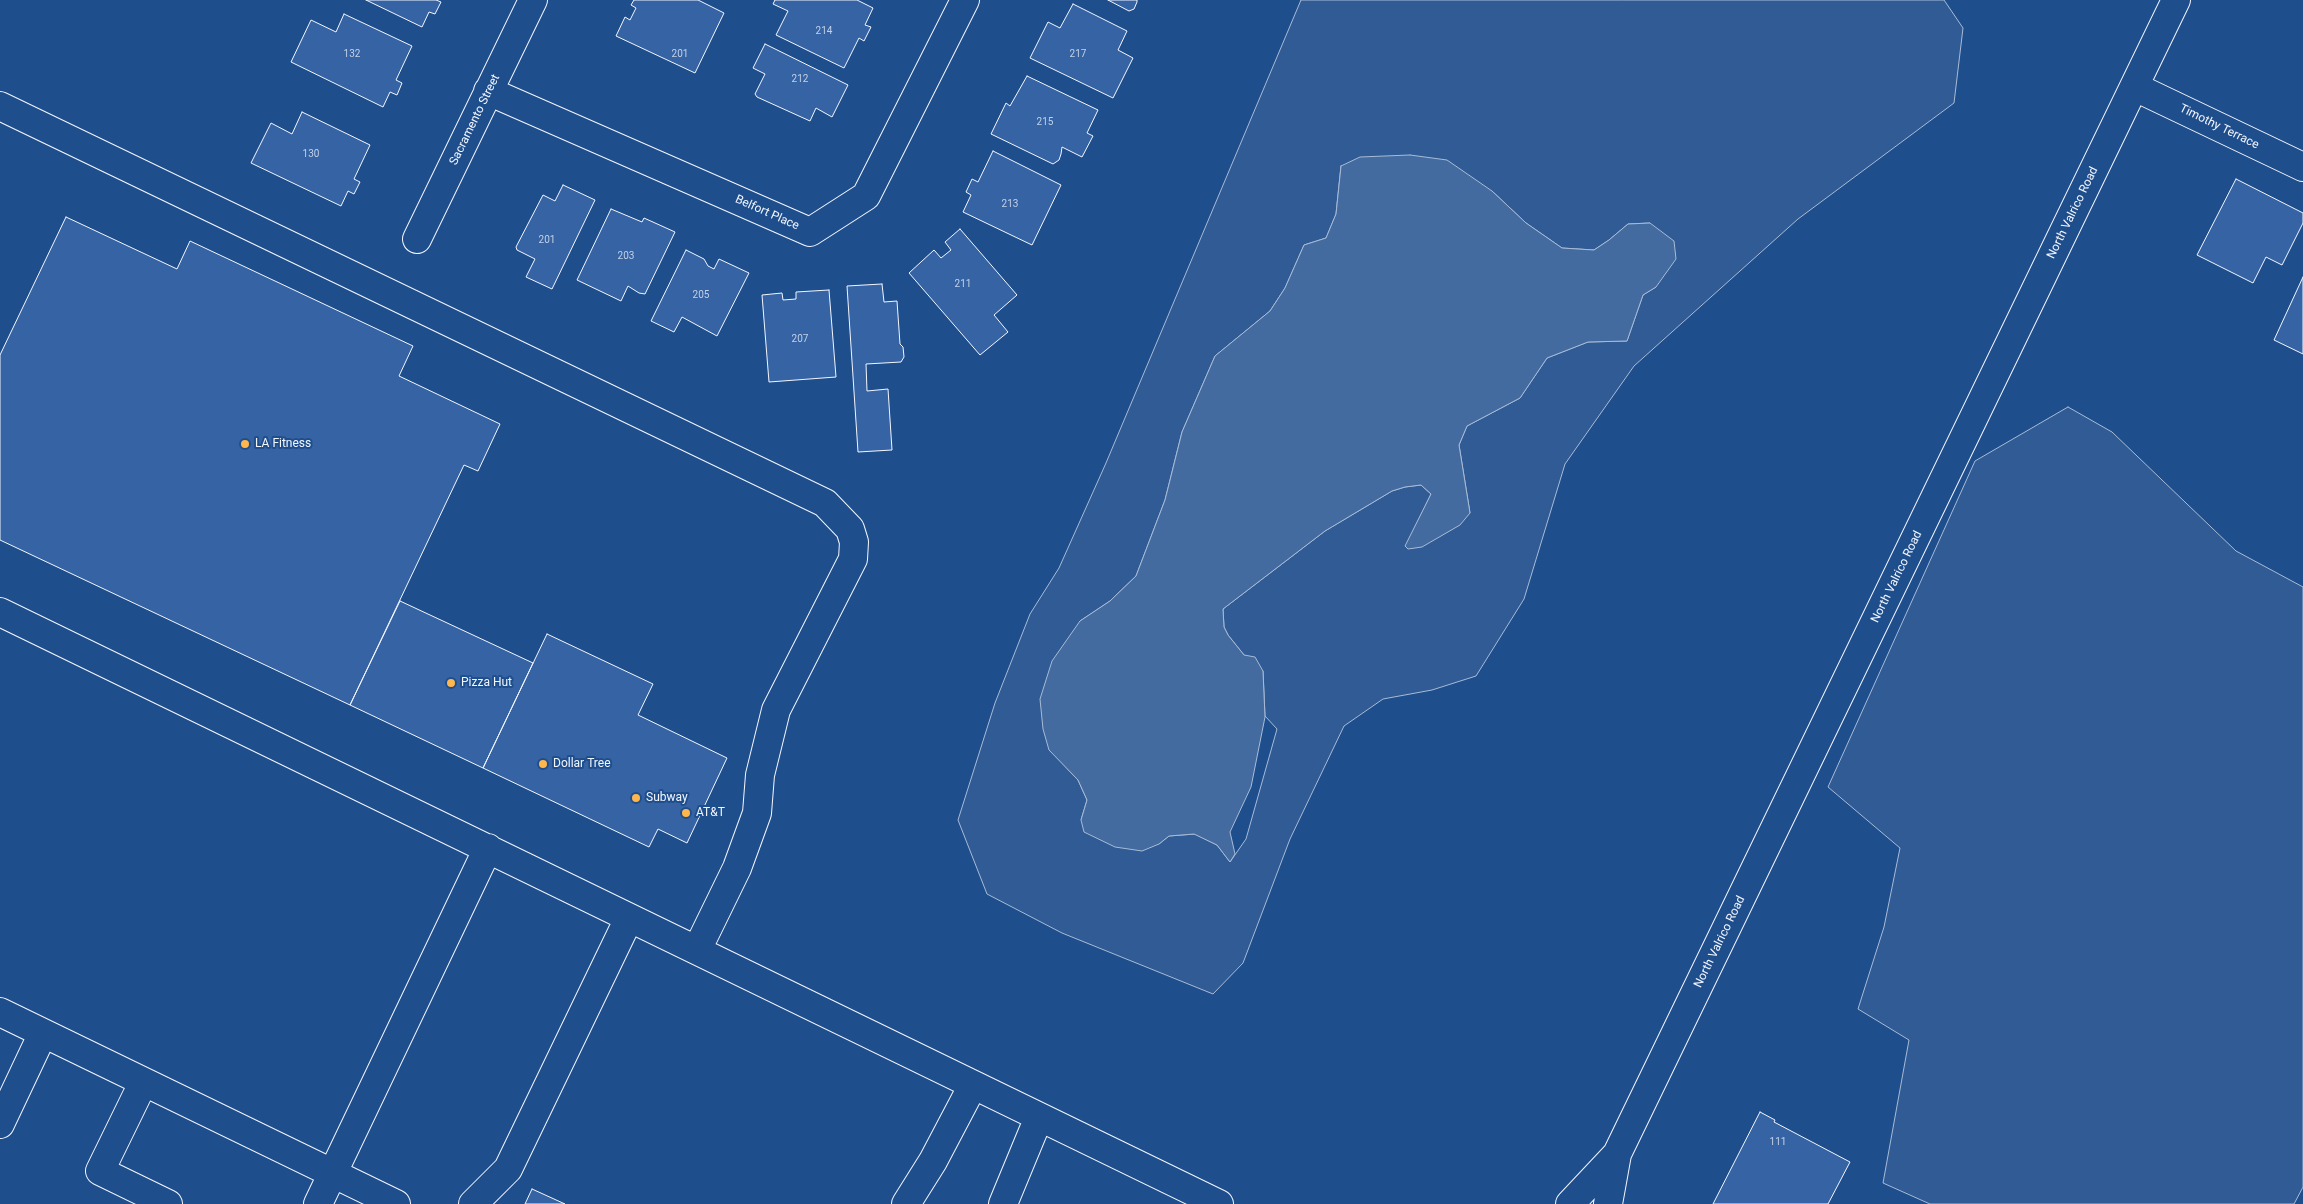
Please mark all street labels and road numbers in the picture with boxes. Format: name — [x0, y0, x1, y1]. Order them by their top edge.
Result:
street label: Sacramento Street — [447, 72, 503, 168]
street label: Timothy Terrace — [2177, 102, 2261, 152]
street label: North Valrico Road — [2044, 165, 2102, 261]
street label: Belfort Place — [733, 192, 801, 234]
street label: North Valrico Road — [1868, 529, 1926, 625]
street label: North Valrico Road — [1691, 894, 1749, 990]

